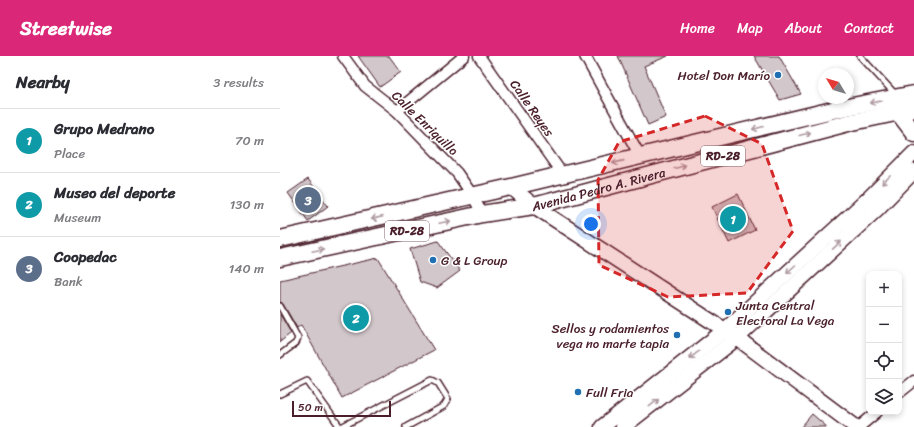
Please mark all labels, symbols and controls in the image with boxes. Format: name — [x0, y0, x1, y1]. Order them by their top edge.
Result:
text: Streetwise — [20, 12, 112, 45]
text: Home — [680, 16, 715, 41]
text: Map — [737, 16, 763, 41]
text: About — [785, 16, 822, 41]
text: Contact — [844, 16, 894, 41]
place label: Hotel Don Marío — [678, 64, 770, 87]
text: Nearby — [16, 67, 70, 97]
north arrow — [818, 68, 854, 104]
marker: Hotel Don Marío — [773, 70, 783, 80]
text: 3 results — [213, 71, 264, 94]
street label: Calle Reyes — [504, 75, 561, 142]
street label: Calle Enriquillo — [386, 85, 464, 162]
one-way arrow — [870, 98, 883, 106]
text: Grupo Medrano — [54, 116, 154, 142]
one-way arrow — [752, 125, 765, 132]
text: 1 — [26, 129, 32, 152]
text: 70 m — [235, 129, 264, 152]
one-way arrow — [799, 130, 812, 137]
text: Place — [54, 142, 85, 165]
road number: RD-28 — [701, 146, 745, 166]
one-way arrow — [612, 158, 625, 166]
street label: Avenida Pedro A. Rivera — [528, 160, 668, 218]
one-way arrow — [673, 163, 686, 170]
one-way arrow — [882, 175, 891, 185]
text: Museo del deporte — [54, 180, 175, 206]
pin: 3 — [295, 185, 321, 215]
text: 2 — [25, 193, 33, 216]
text: 130 m — [230, 193, 264, 216]
pin: 1 — [720, 204, 746, 234]
text: Museum — [54, 206, 101, 229]
one-way arrow — [371, 214, 384, 222]
your location — [581, 214, 601, 234]
one-way arrow — [438, 218, 451, 226]
road number: RD-28 — [385, 221, 429, 241]
one-way arrow — [832, 240, 842, 250]
text: Coopedac — [54, 244, 117, 270]
one-way arrow — [311, 246, 324, 254]
place label: G & L Group — [441, 249, 507, 272]
marker: G & L Group — [428, 255, 438, 265]
text: 3 — [25, 257, 33, 280]
text: 140 m — [229, 257, 264, 280]
one-way arrow — [787, 264, 797, 273]
text: Bank — [54, 270, 83, 293]
map controls — [866, 271, 902, 415]
button: + — [866, 271, 902, 307]
place label: Junta Central Electoral La Vega — [735, 294, 835, 332]
pin: 2 — [343, 303, 369, 333]
marker: Junta Central Electoral La Vega — [723, 307, 733, 317]
button: − — [866, 307, 902, 343]
place label: Sellos y rodamientos vega no marte tapia — [551, 317, 670, 355]
marker: Sellos y rodamientos vega no marte tapia — [672, 330, 682, 340]
button: locate — [866, 343, 902, 379]
one-way arrow — [688, 350, 699, 359]
button: layers — [866, 379, 902, 415]
place label: Full Fria — [586, 381, 634, 404]
marker: Full Fria — [573, 387, 583, 397]
text: 50 m — [298, 398, 323, 417]
scale bar — [292, 399, 391, 418]
one-way arrow — [648, 399, 659, 407]

